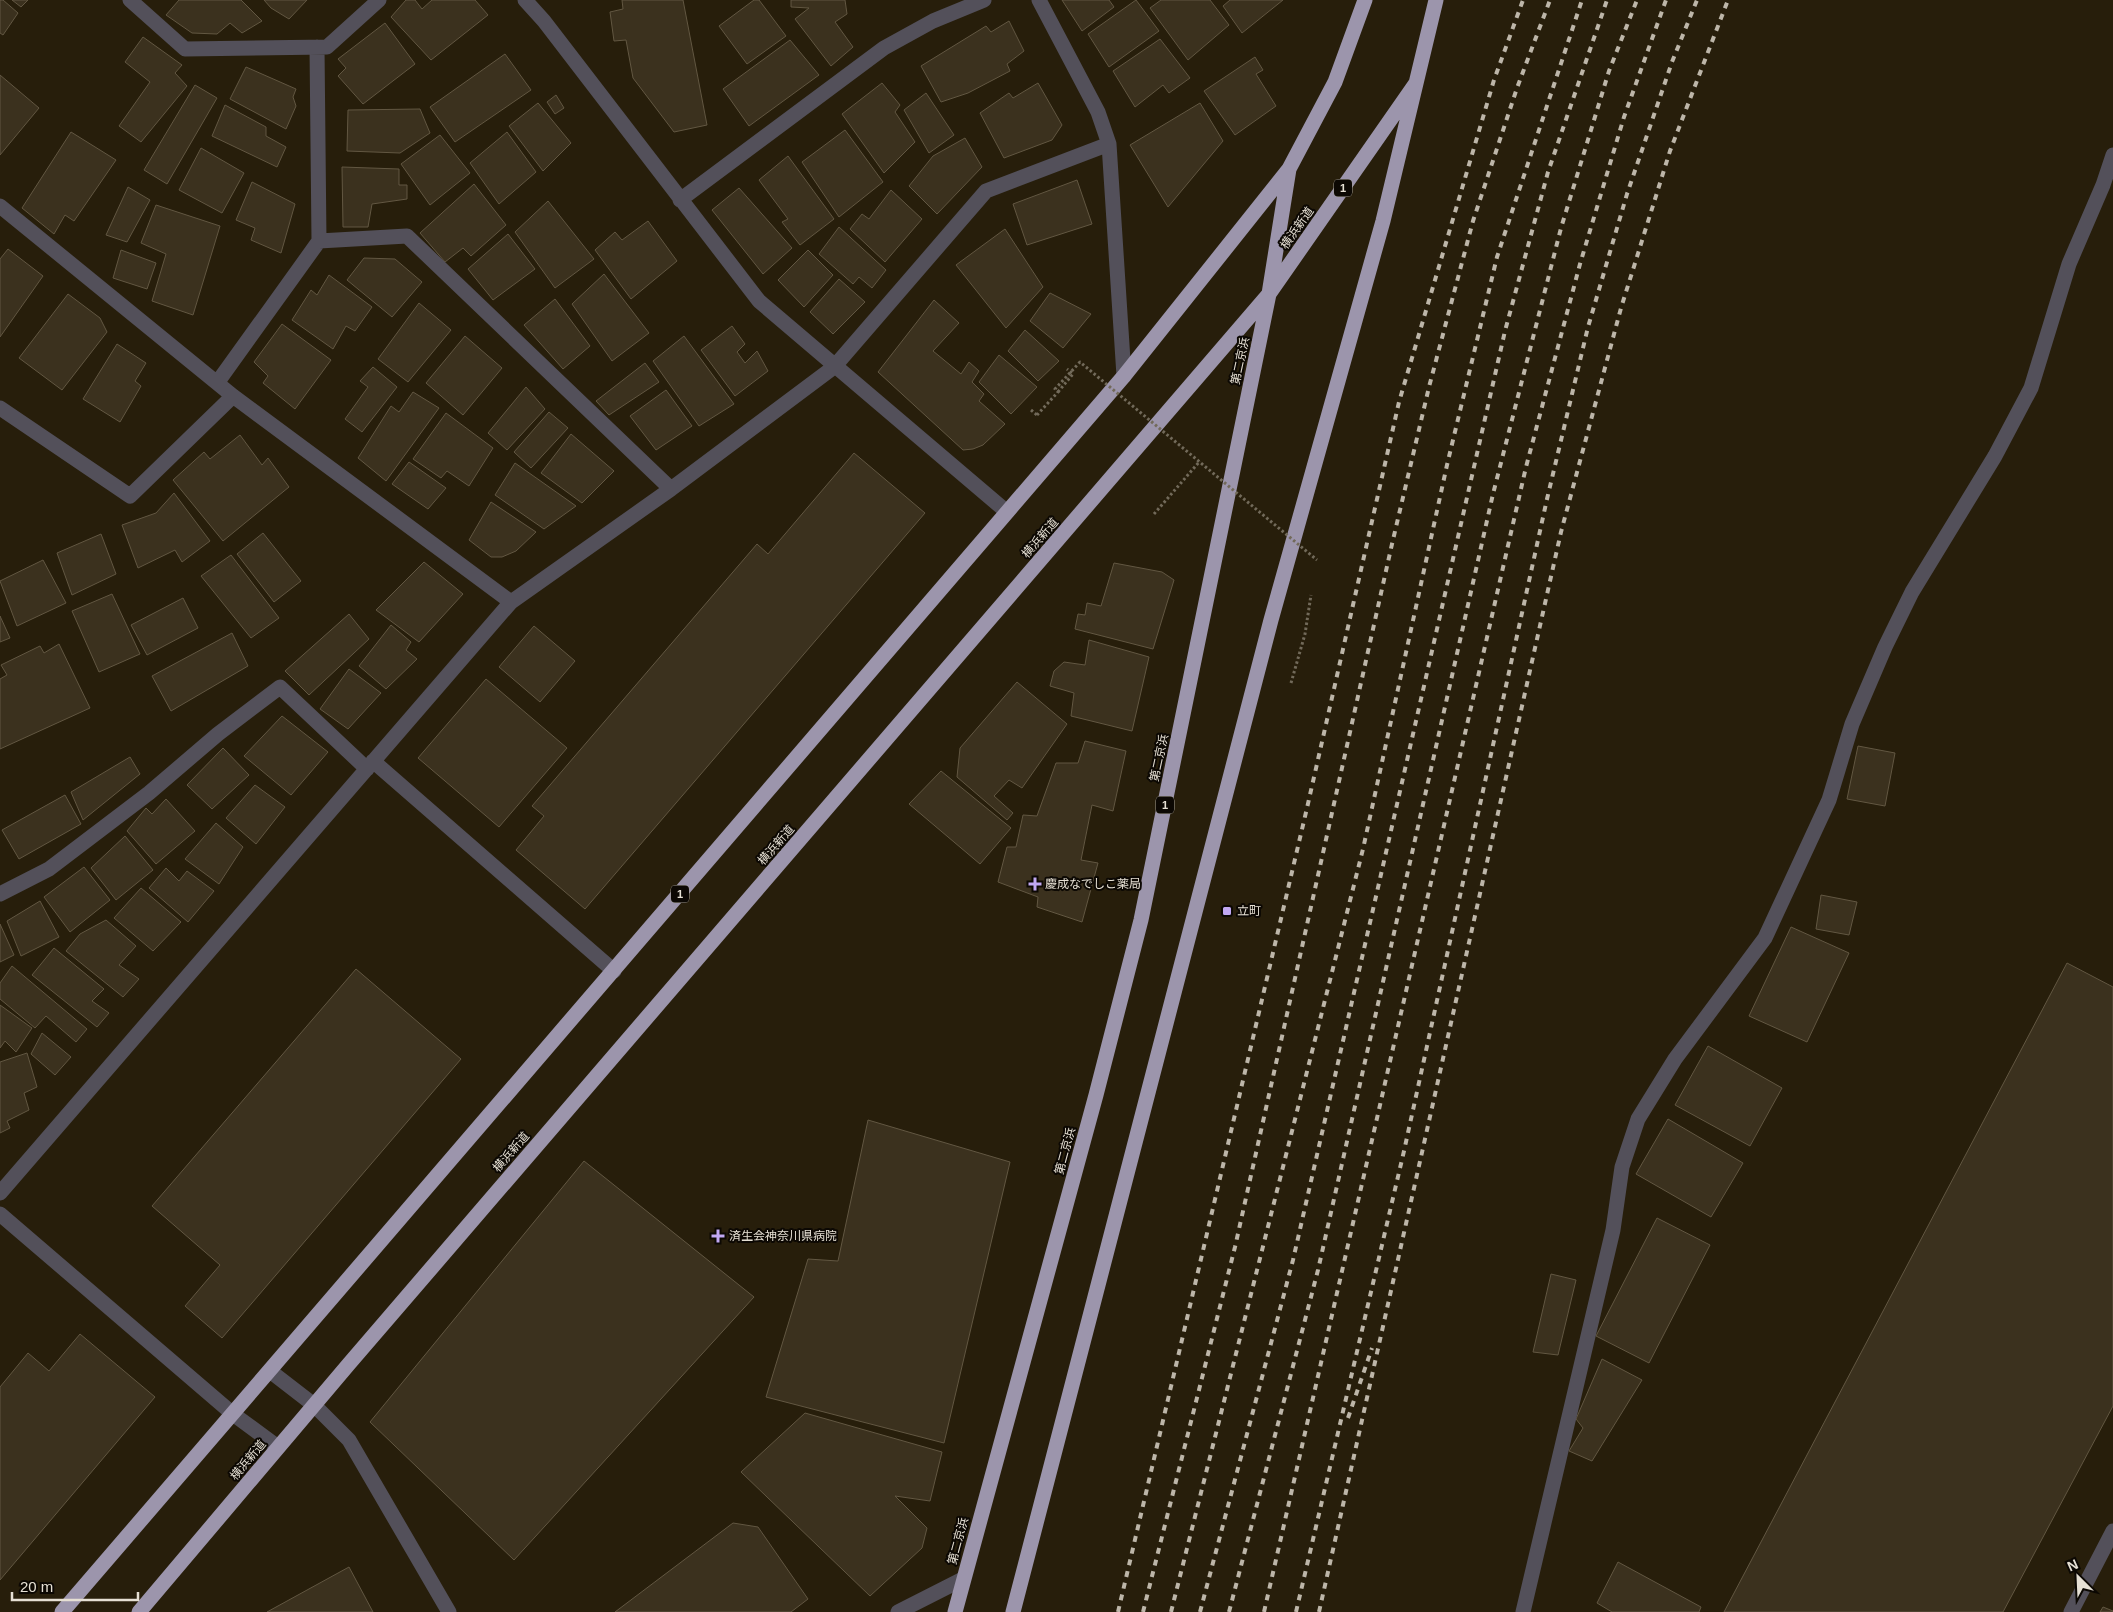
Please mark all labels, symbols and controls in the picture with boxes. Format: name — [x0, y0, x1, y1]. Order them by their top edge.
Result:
road number: 1 — [1334, 180, 1352, 197]
street label: 横浜新道 — [1277, 204, 1317, 252]
street label: 第二京浜 — [1228, 336, 1252, 386]
street label: 横浜新道 — [1019, 515, 1061, 561]
street label: 第二京浜 — [1147, 733, 1171, 783]
road number: 1 — [1156, 796, 1174, 814]
street label: 横浜新道 — [755, 822, 797, 868]
place label: 慶成なでしこ薬局 — [1045, 877, 1141, 891]
marker: 慶成なでしこ薬局 — [1029, 878, 1041, 890]
road number: 1 — [671, 886, 689, 902]
place label: 立町 — [1237, 904, 1261, 918]
marker: 立町 — [1221, 905, 1233, 917]
street label: 第二京浜 — [1052, 1126, 1078, 1176]
street label: 横浜新道 — [490, 1129, 532, 1175]
marker: 済生会神奈川県病院 — [711, 1229, 725, 1243]
place label: 済生会神奈川県病院 — [729, 1229, 837, 1243]
street label: 横浜新道 — [227, 1437, 269, 1483]
street label: 第二京浜 — [945, 1516, 971, 1566]
north arrow — [2053, 1552, 2103, 1602]
text: N — [2065, 1556, 2081, 1574]
scale bar — [12, 1570, 139, 1602]
text: 20 m — [20, 1578, 53, 1595]

